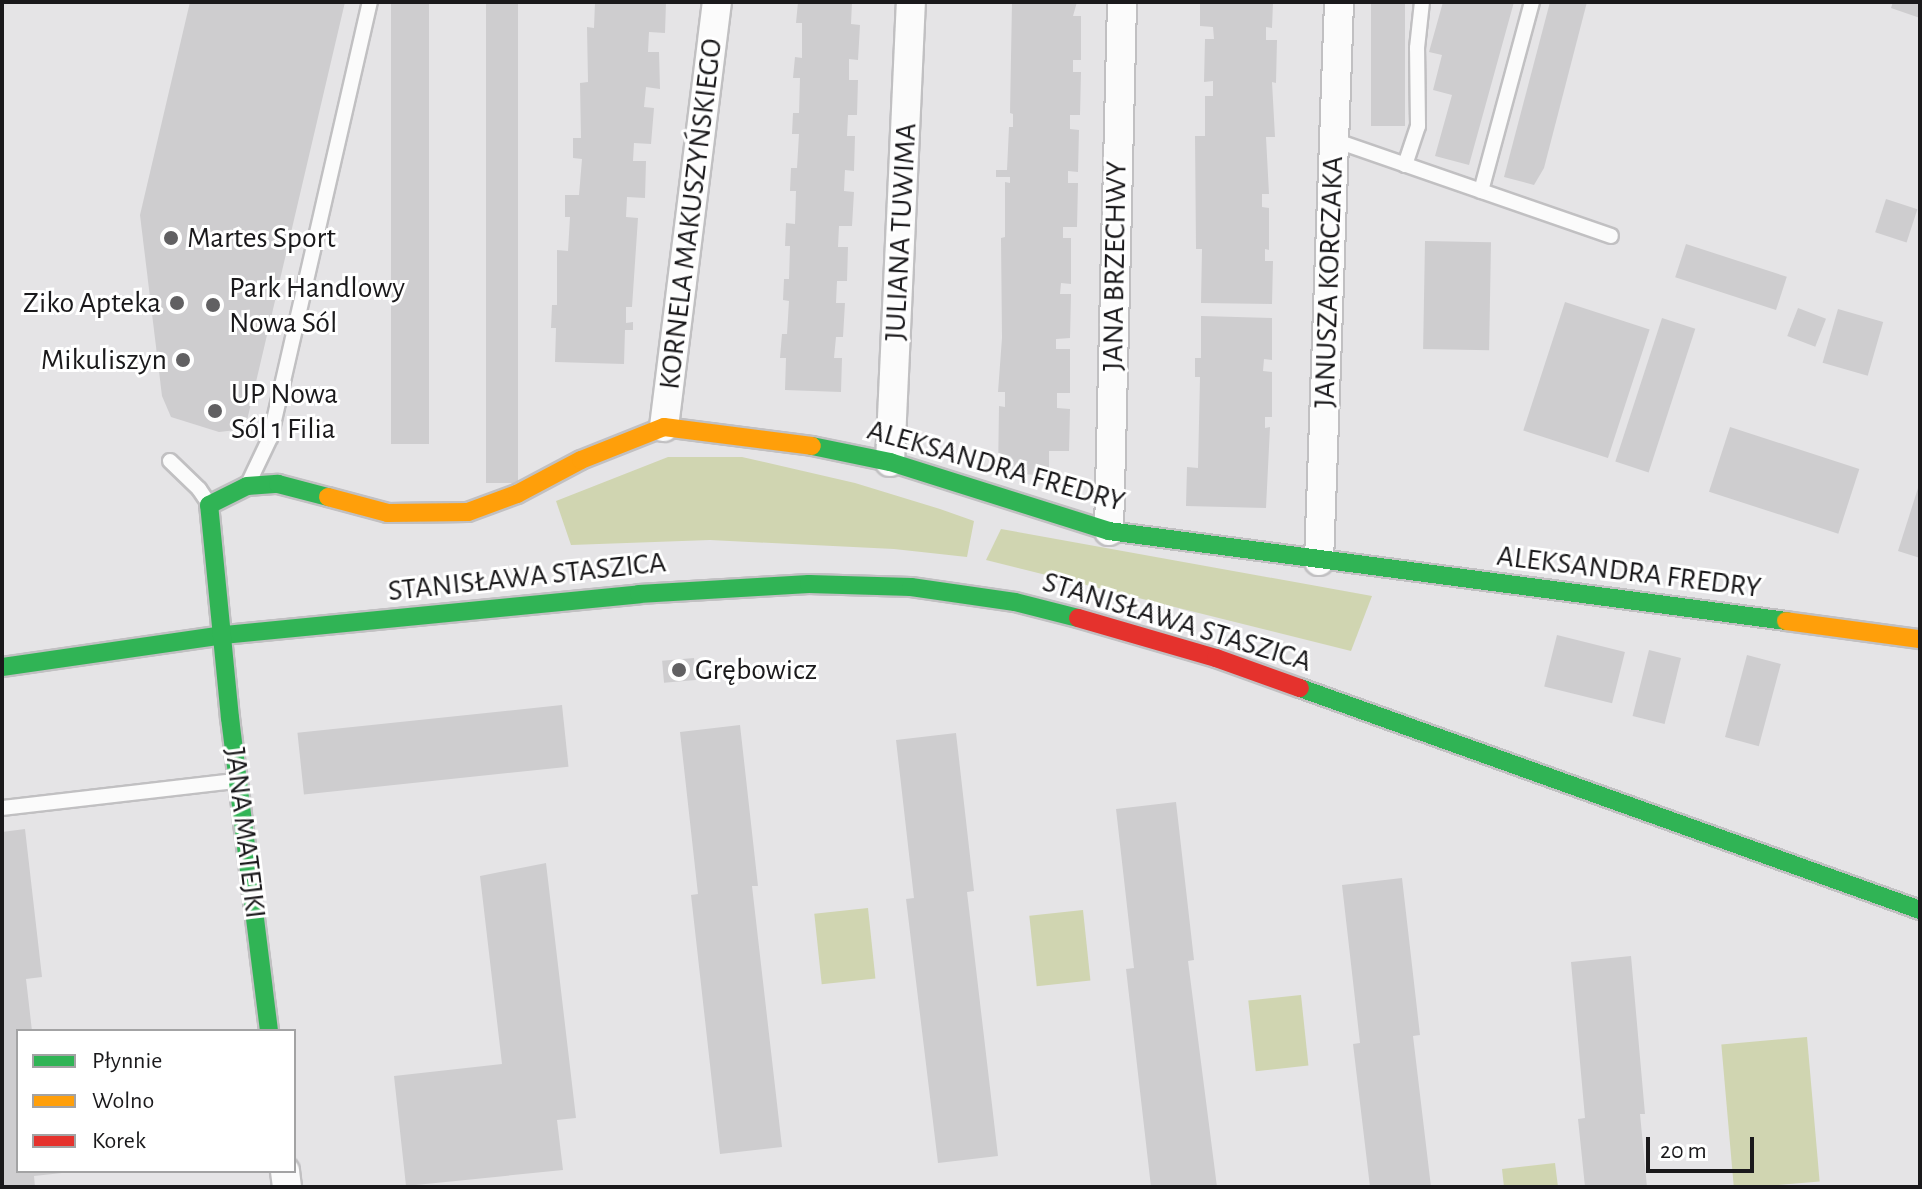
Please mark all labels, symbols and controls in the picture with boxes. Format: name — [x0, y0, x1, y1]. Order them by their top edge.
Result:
street label: KORNELA MAKUSZYŃSKIEGO — [652, 36, 730, 392]
street label: JULIANA TUWIMA — [877, 122, 925, 342]
street label: JANUSZA KORCZAKA — [1307, 156, 1351, 408]
street label: JANA BRZECHWY — [1095, 161, 1135, 371]
place label: Martes Sport — [187, 220, 336, 256]
marker: Martes Sport — [162, 229, 180, 247]
place label: Park Handlowy Nowa Sól — [229, 270, 405, 340]
place label: Ziko Apteka — [23, 285, 161, 321]
marker: Ziko Apteka — [168, 294, 186, 312]
marker: Park Handlowy Nowa Sól — [204, 296, 222, 314]
place label: Mikuliszyn — [41, 342, 167, 378]
marker: Mikuliszyn — [174, 351, 192, 369]
place label: UP Nowa Sól 1 Filia — [231, 376, 338, 446]
marker: UP Nowa Sól 1 Filia — [206, 402, 224, 420]
street label: ALEKSANDRA FREDRY — [863, 412, 1129, 520]
street label: ALEKSANDRA FREDRY — [1495, 538, 1763, 606]
street label: STANISŁAWA STASZICA — [386, 545, 668, 609]
street label: STANISŁAWA STASZICA — [1038, 564, 1316, 680]
place label: Grębowicz — [695, 652, 817, 688]
marker: Grębowicz — [670, 661, 688, 679]
street label: JANA MATEJKI — [217, 746, 273, 920]
legend — [16, 1029, 296, 1173]
text: Płynnie — [92, 1049, 162, 1073]
text: Wolno — [92, 1089, 154, 1113]
scale bar — [1650, 1121, 1758, 1171]
text: Korek — [92, 1129, 146, 1153]
text: 20 m — [1660, 1139, 1707, 1163]

